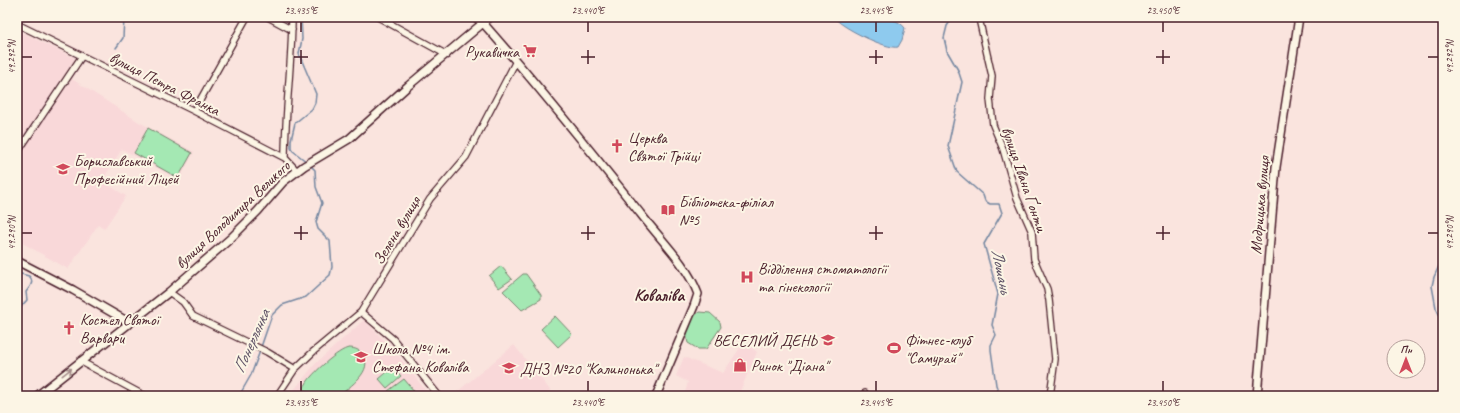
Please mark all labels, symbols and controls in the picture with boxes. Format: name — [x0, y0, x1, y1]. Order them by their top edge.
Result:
text: 23.435°E — [285, 4, 319, 17]
text: 23.440°E — [572, 4, 606, 17]
text: 23.445°E — [860, 4, 894, 17]
text: 23.450°E — [1147, 4, 1181, 17]
text: 49.292°N — [5, 38, 18, 74]
text: 49.292°N — [1443, 38, 1456, 74]
place label: Рукавичка — [465, 42, 520, 62]
supermarket icon: Рукавичка — [522, 43, 538, 59]
street label: вулиця Петра Франка — [106, 47, 224, 121]
street label: вулиця Івана Ґонти — [997, 124, 1052, 235]
place label: Церква Святої Трійці — [628, 128, 702, 166]
church icon: Церква Святої Трійці — [609, 138, 625, 154]
place label: Бориславський Професійний Ліцей — [74, 151, 180, 189]
street label: Модрицька вулиця — [1246, 154, 1274, 255]
street label: вулиця Володимира Великого — [171, 155, 295, 273]
school or university icon: Бориславський Професійний Ліцей — [55, 161, 71, 177]
street label: Зелена вулиця — [369, 191, 426, 268]
place label: Бібліотека-філіал №5 — [679, 192, 774, 230]
library icon: Бібліотека-філіал №5 — [660, 202, 676, 218]
text: 49.290°N — [5, 214, 18, 250]
text: 49.290°N — [1443, 214, 1456, 250]
water label: Лошань — [987, 247, 1016, 297]
place label: Відділення стоматології та гінекології — [758, 259, 889, 297]
hospital icon: Відділення стоматології та гінекології — [739, 269, 755, 285]
district label: Коваліва — [634, 285, 686, 306]
water label: Понерлянка — [228, 305, 275, 376]
place label: Костел Святої Варвари — [80, 310, 162, 348]
church icon: Костел Святої Варвари — [61, 320, 77, 336]
place label: Фітнес-клуб "Самурай" — [905, 330, 973, 368]
place label: ВЕСЕЛИЙ ДЕНЬ — [713, 331, 818, 351]
school or university icon: ВЕСЕЛИЙ ДЕНЬ — [820, 332, 836, 348]
place label: Школа №4 ім. Стефана Коваліва — [372, 339, 469, 377]
north arrow — [1386, 339, 1426, 379]
sports icon: Фітнес-клуб "Самурай" — [886, 340, 902, 356]
text: Пн — [1400, 342, 1413, 356]
school or university icon: Школа №4 ім. Стефана Коваліва — [353, 349, 369, 365]
place label: Ринок "Діана" — [751, 356, 831, 376]
shop icon: Ринок "Діана" — [732, 357, 748, 373]
place label: ДНЗ №20 "Калинонька" — [520, 359, 660, 379]
school or university icon: ДНЗ №20 "Калинонька" — [501, 360, 517, 376]
one-way arrow — [62, 367, 73, 376]
text: 23.435°E — [285, 396, 319, 409]
text: 23.440°E — [572, 396, 606, 409]
text: 23.445°E — [860, 396, 894, 409]
text: 23.450°E — [1147, 396, 1181, 409]

